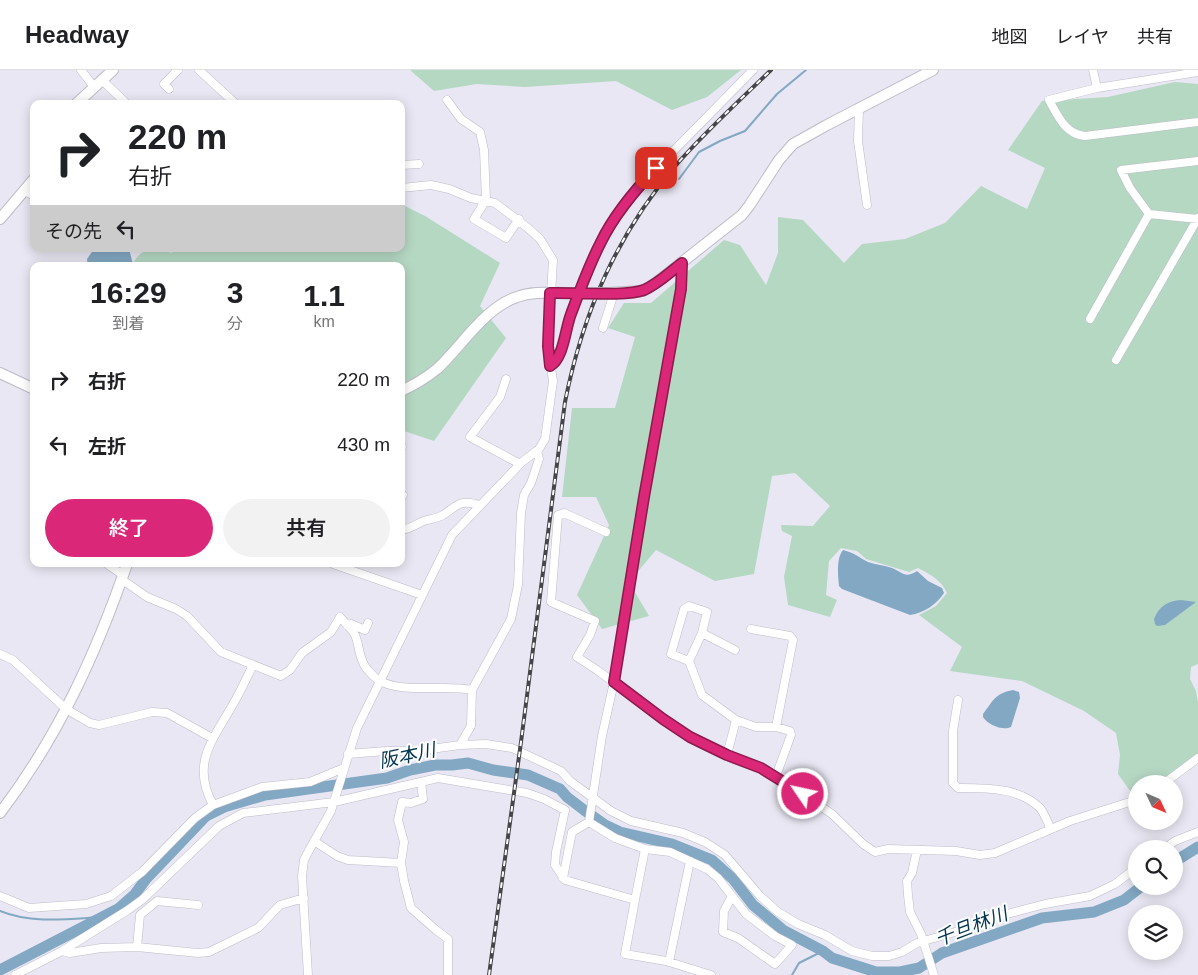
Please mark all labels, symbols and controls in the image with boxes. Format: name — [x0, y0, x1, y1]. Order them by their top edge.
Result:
text: Headway — [25, 21, 129, 48]
text: 地図 — [992, 27, 1028, 47]
text: レイヤ — [1056, 27, 1109, 47]
text: 共有 — [1137, 27, 1173, 47]
text: 220 m — [128, 117, 227, 156]
icon: right — [45, 120, 110, 185]
pin — [635, 147, 677, 189]
icon: arrive — [642, 154, 670, 182]
text: 右折 — [128, 164, 172, 189]
icon: left — [112, 215, 140, 243]
text: その先 — [45, 221, 102, 242]
text: 16:29 — [90, 276, 167, 309]
text: 3 — [227, 276, 243, 309]
text: 1.1 — [303, 279, 345, 312]
text: km — [313, 313, 335, 330]
text: 到着 — [112, 315, 144, 332]
text: 分 — [227, 315, 243, 332]
icon: right — [45, 366, 73, 394]
text: 220 m — [337, 369, 390, 390]
text: 右折 — [88, 371, 126, 392]
icon: left — [45, 431, 73, 459]
text: 430 m — [337, 434, 390, 455]
text: 左折 — [88, 436, 126, 457]
button: 終了 — [45, 499, 213, 557]
button: 共有 — [223, 499, 390, 557]
water label: 阪本川 — [377, 739, 439, 772]
position arrow — [776, 767, 828, 819]
north arrow — [1128, 775, 1182, 830]
map controls — [1128, 775, 1183, 960]
button: search — [1128, 840, 1183, 895]
water label: 千旦林川 — [932, 902, 1012, 950]
button: layers — [1128, 905, 1183, 960]

